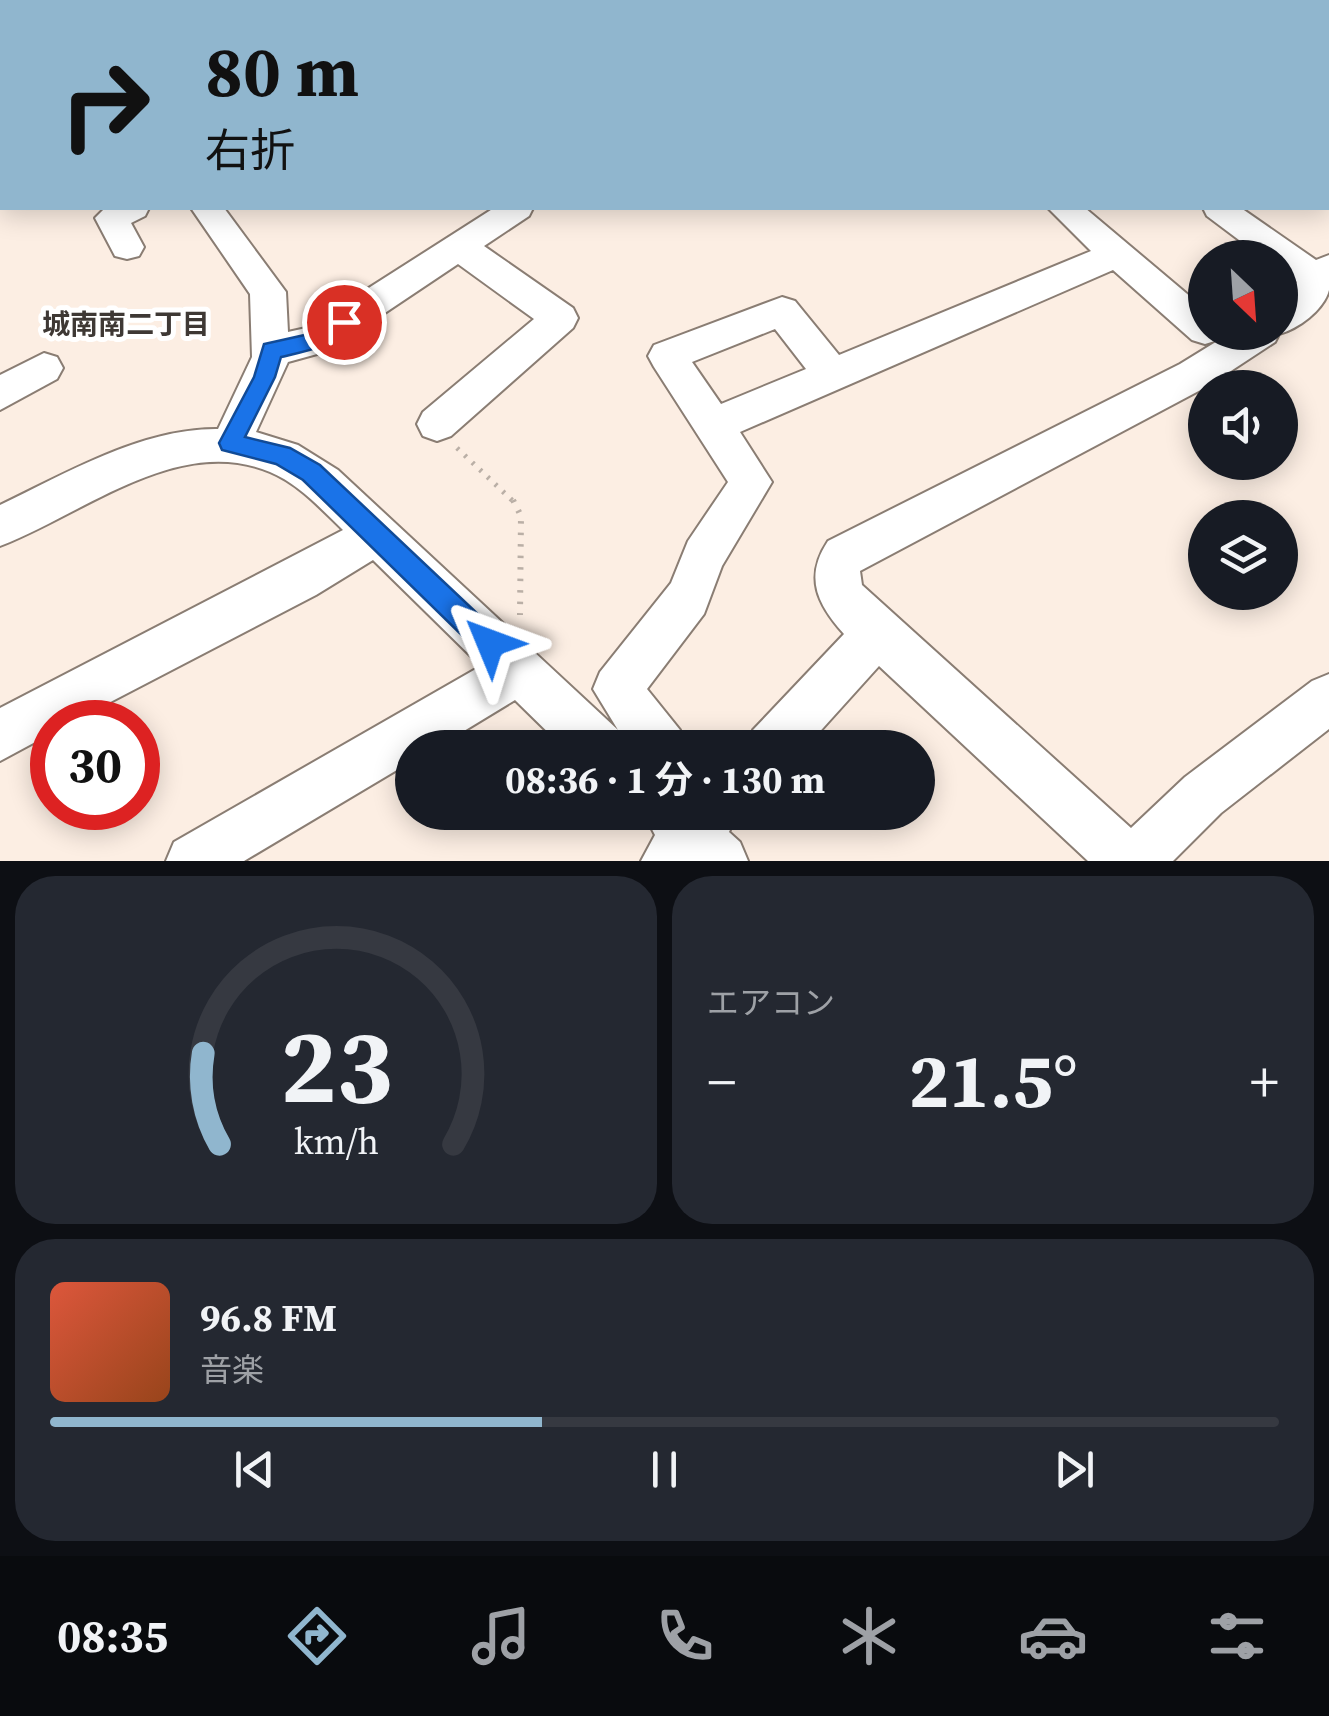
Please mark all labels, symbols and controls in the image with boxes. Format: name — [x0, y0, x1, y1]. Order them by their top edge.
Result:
text: 80 m — [205, 23, 359, 119]
icon: right — [40, 40, 170, 170]
text: 右折 — [205, 119, 295, 181]
north arrow — [1188, 240, 1298, 350]
map controls — [1188, 240, 1298, 610]
pin — [302, 280, 387, 365]
icon: arrive — [317, 295, 372, 350]
district label: 城南南二丁目 — [42, 305, 210, 343]
button: sound — [1188, 370, 1298, 480]
button: layers — [1188, 500, 1298, 610]
position arrow — [438, 591, 542, 695]
speed limit sign: 30 — [30, 700, 160, 830]
text: 08:36 · 1 分 · 130 m — [505, 754, 825, 806]
text: エアコン — [707, 981, 835, 1025]
text: 23 — [280, 994, 392, 1137]
text: 21.5° — [908, 1029, 1078, 1132]
text: − — [707, 1044, 736, 1119]
text: + — [1250, 1044, 1279, 1119]
text: km/h — [293, 1117, 379, 1166]
text: 96.8 FM — [200, 1292, 337, 1344]
text: 音楽 — [200, 1348, 264, 1392]
icon: previous — [227, 1442, 282, 1497]
icon: pause — [637, 1442, 692, 1497]
icon: next — [1047, 1442, 1102, 1497]
icon: directions — [282, 1601, 352, 1671]
icon: music — [466, 1601, 536, 1671]
icon: phone — [650, 1601, 720, 1671]
icon: climate — [834, 1601, 904, 1671]
icon: car — [1018, 1601, 1088, 1671]
icon: filters — [1202, 1601, 1272, 1671]
text: 08:35 — [57, 1605, 168, 1667]

